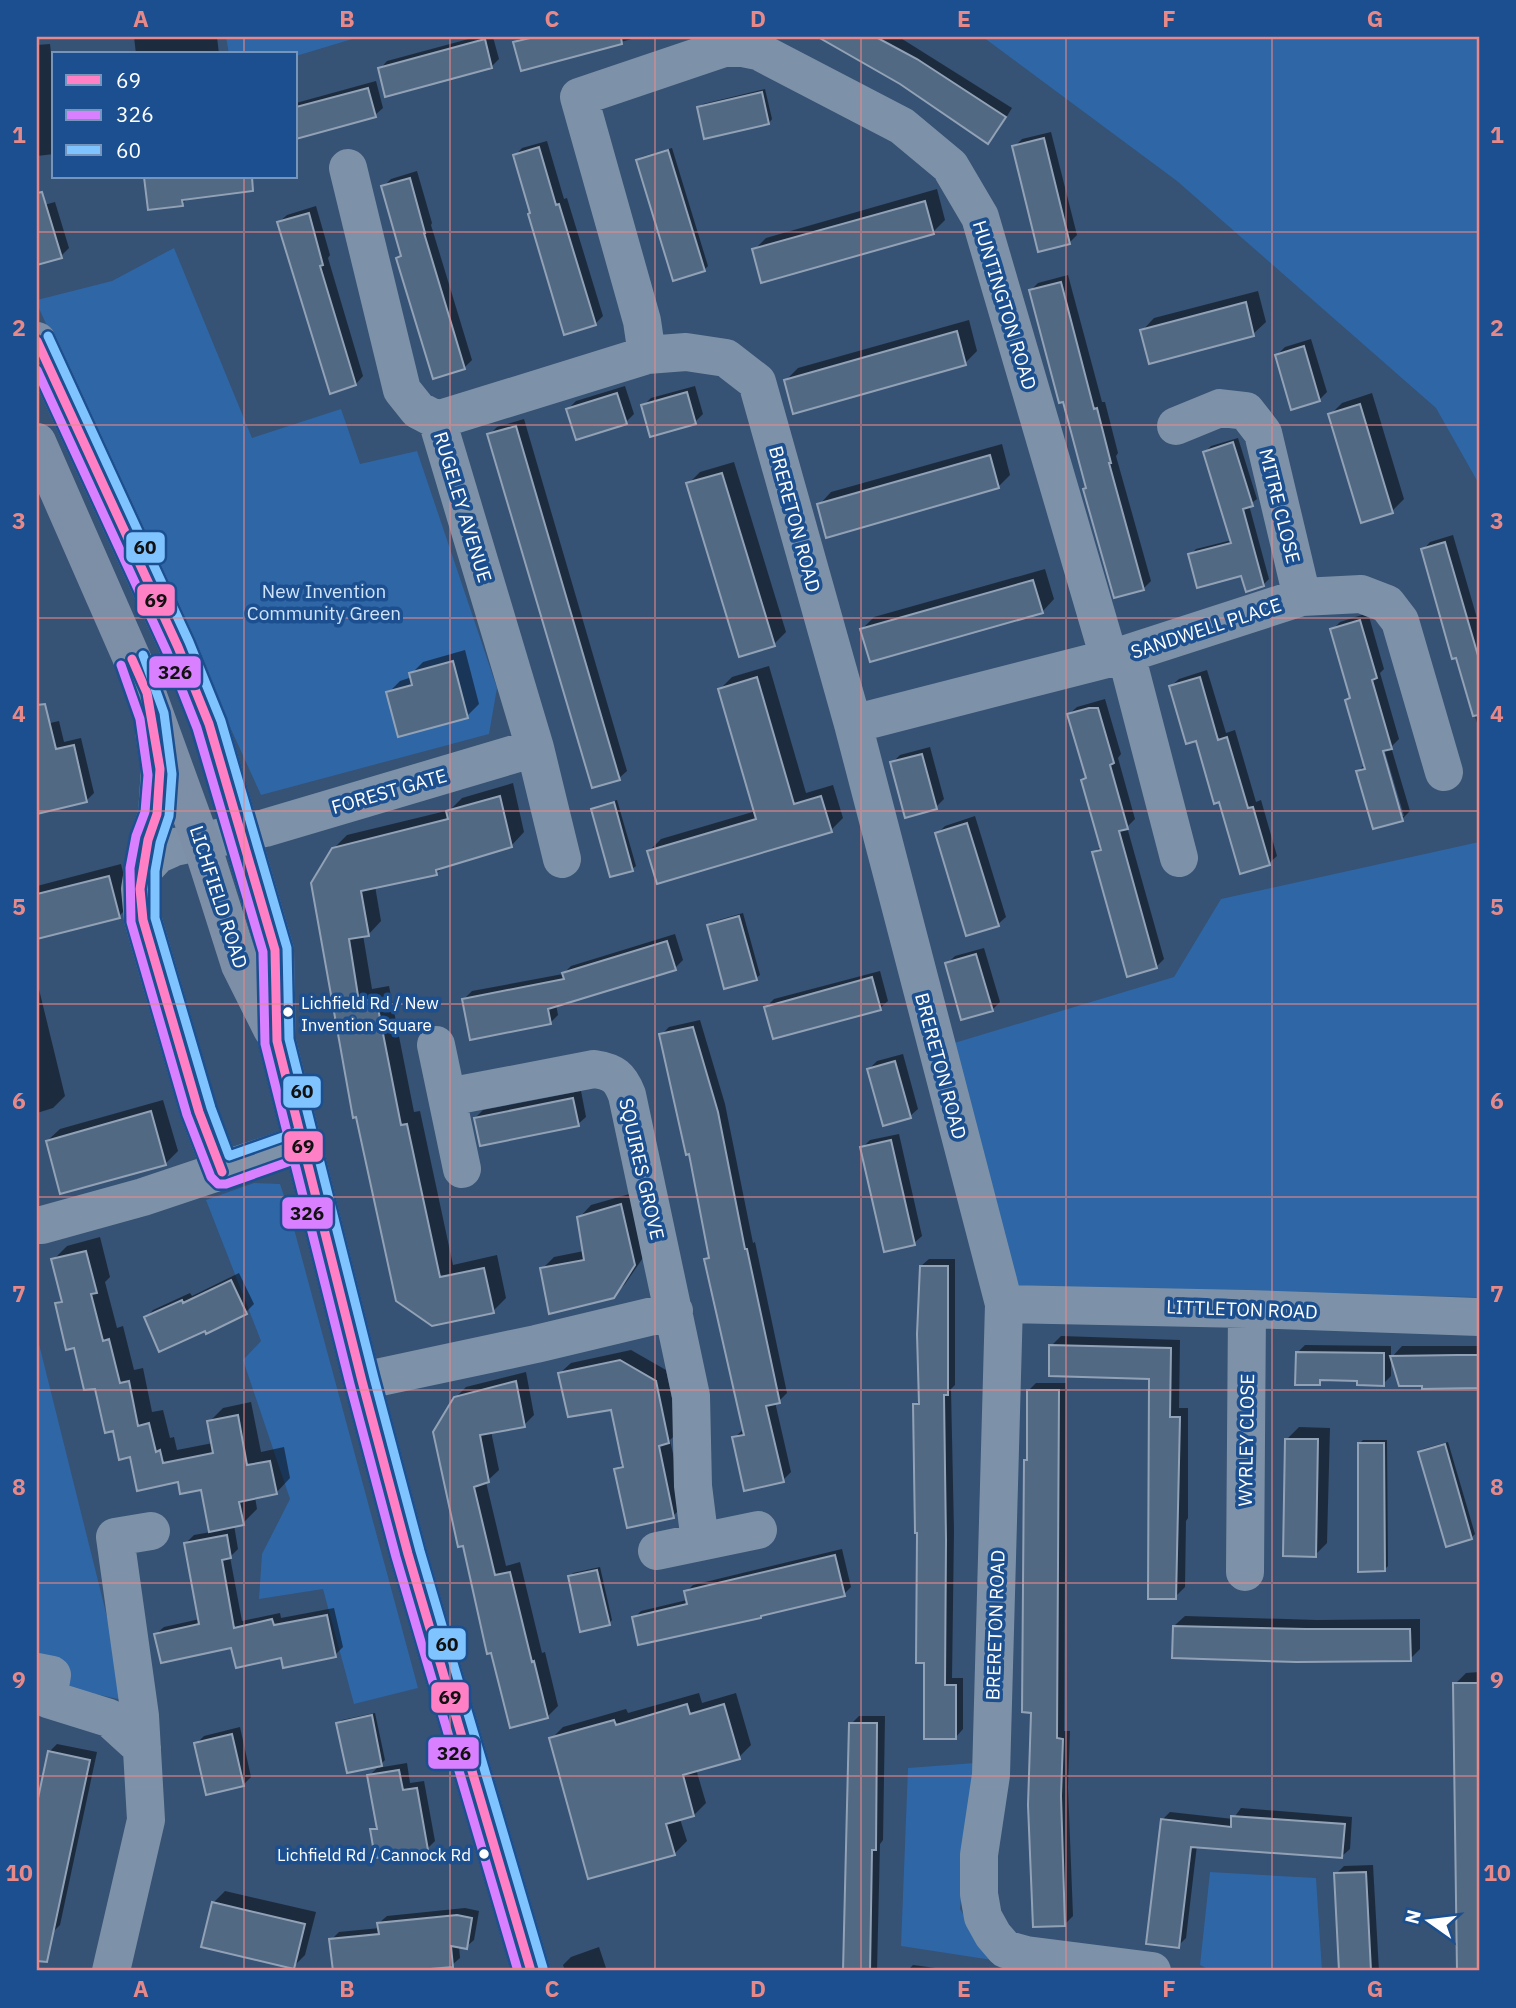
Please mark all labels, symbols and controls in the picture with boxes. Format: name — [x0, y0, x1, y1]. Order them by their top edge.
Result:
text: A — [133, 3, 149, 33]
text: B — [339, 3, 355, 33]
text: C — [545, 3, 560, 33]
text: D — [750, 3, 766, 33]
text: E — [957, 3, 971, 33]
text: F — [1162, 3, 1176, 33]
text: G — [1367, 3, 1383, 33]
legend — [52, 52, 298, 178]
text: 69 — [116, 66, 141, 94]
text: 326 — [116, 100, 154, 128]
text: 1 — [12, 119, 26, 149]
text: 1 — [1490, 119, 1504, 149]
text: 60 — [116, 136, 141, 164]
street label: HUNTINGTON ROAD — [968, 217, 1042, 393]
text: 2 — [12, 312, 26, 342]
text: 2 — [1490, 312, 1504, 342]
street label: RUGELEY AVENUE — [429, 429, 497, 585]
street label: BRERETON ROAD — [764, 443, 826, 595]
street label: MITRE CLOSE — [1254, 446, 1306, 566]
text: 3 — [12, 505, 26, 535]
text: 3 — [1490, 505, 1504, 535]
line badge: 60 — [125, 531, 166, 564]
text: 60 — [134, 535, 156, 559]
park label: New Invention Community Green — [247, 579, 401, 625]
line badge: 69 — [136, 583, 176, 617]
text: 69 — [145, 588, 167, 612]
street label: SANDWELL PLACE — [1128, 592, 1284, 664]
line badge: 326 — [148, 655, 202, 689]
text: 326 — [158, 660, 192, 684]
text: 4 — [12, 698, 26, 728]
text: 4 — [1490, 698, 1504, 728]
street label: FOREST GATE — [328, 763, 450, 819]
street label: LICHFIELD ROAD — [185, 823, 253, 971]
text: 5 — [12, 891, 26, 921]
text: 5 — [1490, 891, 1504, 921]
street label: BRERETON ROAD — [910, 990, 972, 1142]
place label: Lichfield Rd / New Invention Square — [301, 992, 439, 1036]
marker: Lichfield Rd / New Invention Square — [281, 1005, 295, 1019]
line badge: 60 — [282, 1075, 322, 1109]
text: 60 — [291, 1079, 313, 1103]
text: 6 — [12, 1085, 26, 1115]
text: 6 — [1490, 1085, 1504, 1115]
street label: SQUIRES GROVE — [614, 1096, 670, 1242]
line badge: 69 — [283, 1130, 324, 1163]
text: 69 — [292, 1134, 314, 1158]
line badge: 326 — [281, 1196, 334, 1230]
text: 326 — [290, 1201, 324, 1225]
text: 7 — [12, 1278, 26, 1308]
text: 7 — [1490, 1278, 1504, 1308]
street label: LITTLETON ROAD — [1166, 1294, 1318, 1324]
street label: WYRLEY CLOSE — [1233, 1373, 1259, 1507]
text: 8 — [12, 1471, 26, 1501]
text: 8 — [1490, 1471, 1504, 1501]
street label: BRERETON ROAD — [980, 1549, 1010, 1701]
line badge: 60 — [427, 1627, 467, 1661]
text: 60 — [436, 1632, 458, 1656]
text: 9 — [12, 1664, 26, 1694]
text: 9 — [1490, 1664, 1504, 1694]
line badge: 69 — [430, 1681, 470, 1714]
text: 69 — [439, 1685, 461, 1709]
line badge: 326 — [427, 1736, 480, 1770]
text: 326 — [437, 1741, 471, 1765]
place label: Lichfield Rd / Cannock Rd — [277, 1844, 471, 1866]
marker: Lichfield Rd / Cannock Rd — [477, 1847, 491, 1861]
text: 10 — [5, 1857, 33, 1887]
text: 10 — [1483, 1857, 1511, 1887]
north arrow — [1394, 1885, 1464, 1955]
text: N — [1399, 1907, 1426, 1926]
text: A — [133, 1973, 149, 2003]
text: B — [339, 1973, 355, 2003]
text: C — [545, 1973, 560, 2003]
text: D — [750, 1973, 766, 2003]
text: E — [957, 1973, 971, 2003]
text: F — [1162, 1973, 1176, 2003]
text: G — [1367, 1973, 1383, 2003]

